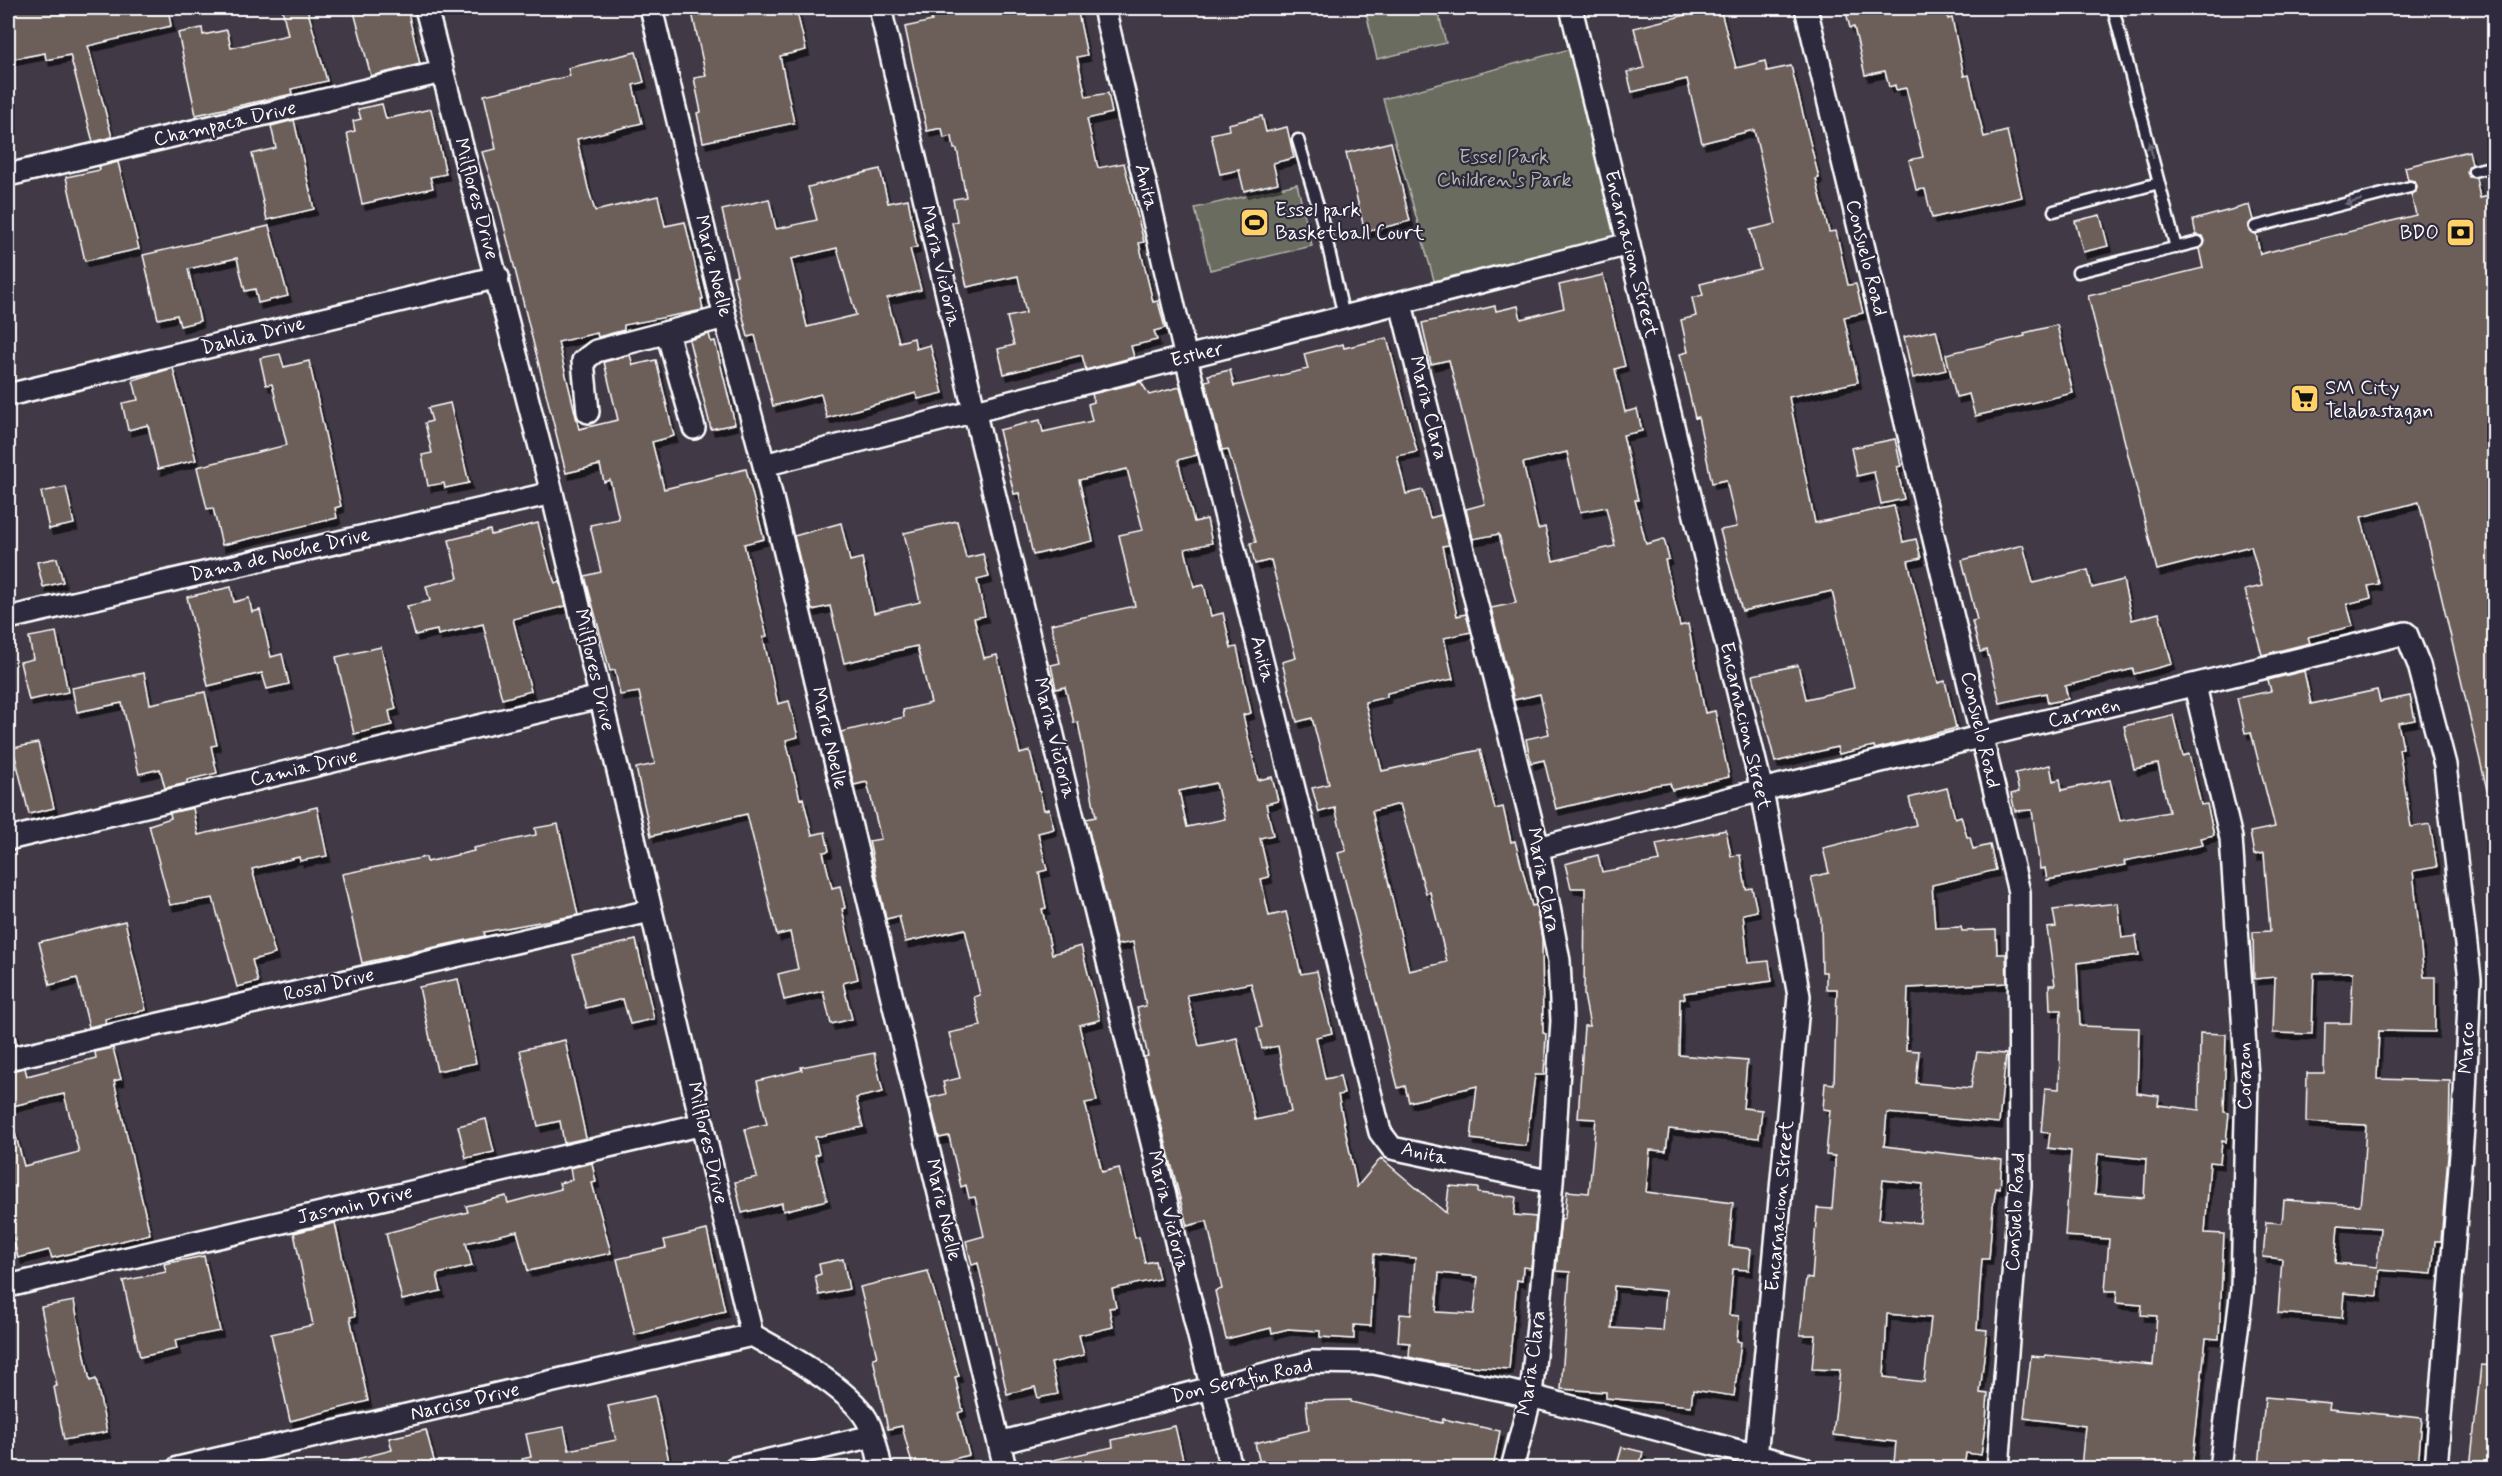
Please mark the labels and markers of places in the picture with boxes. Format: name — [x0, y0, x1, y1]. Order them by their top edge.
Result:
place label: Essel park Basketball Court — [1275, 197, 1425, 247]
sports icon: Essel park Basketball Court — [1238, 206, 1270, 238]
bank icon: BDO — [2444, 217, 2476, 249]
place label: BDO — [2400, 220, 2439, 247]
place label: SM City Telabastagan — [2325, 375, 2434, 425]
supermarket icon: SM City Telabastagan — [2288, 383, 2320, 415]

